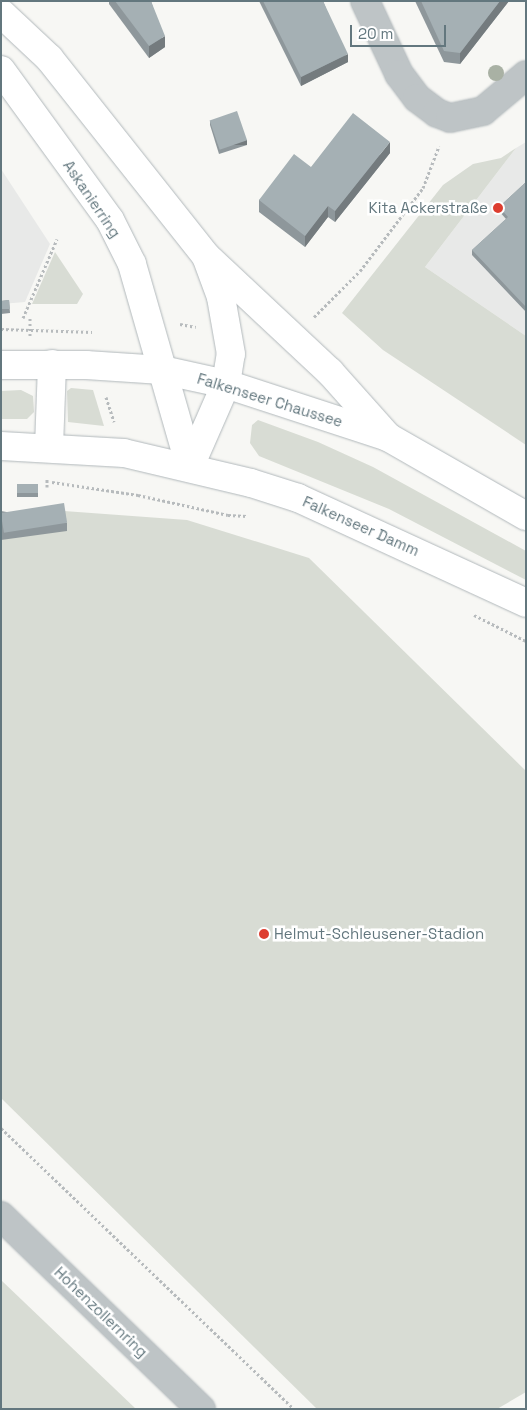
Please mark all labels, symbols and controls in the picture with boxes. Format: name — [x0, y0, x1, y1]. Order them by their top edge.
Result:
scale bar — [352, 15, 448, 47]
text: 20 m — [358, 24, 393, 43]
street label: Askanierring — [60, 157, 124, 241]
place label: Kita Ackerstraße — [368, 199, 488, 217]
marker: Kita Ackerstraße — [492, 202, 504, 214]
street label: Falkenseer Chaussee — [195, 369, 345, 431]
street label: Falkenseer Damm — [300, 492, 422, 560]
place label: Helmut-Schleusener-Stadion — [274, 925, 484, 943]
marker: Helmut-Schleusener-Stadion — [258, 928, 270, 940]
street label: Hohenzollernring — [51, 1263, 151, 1361]

